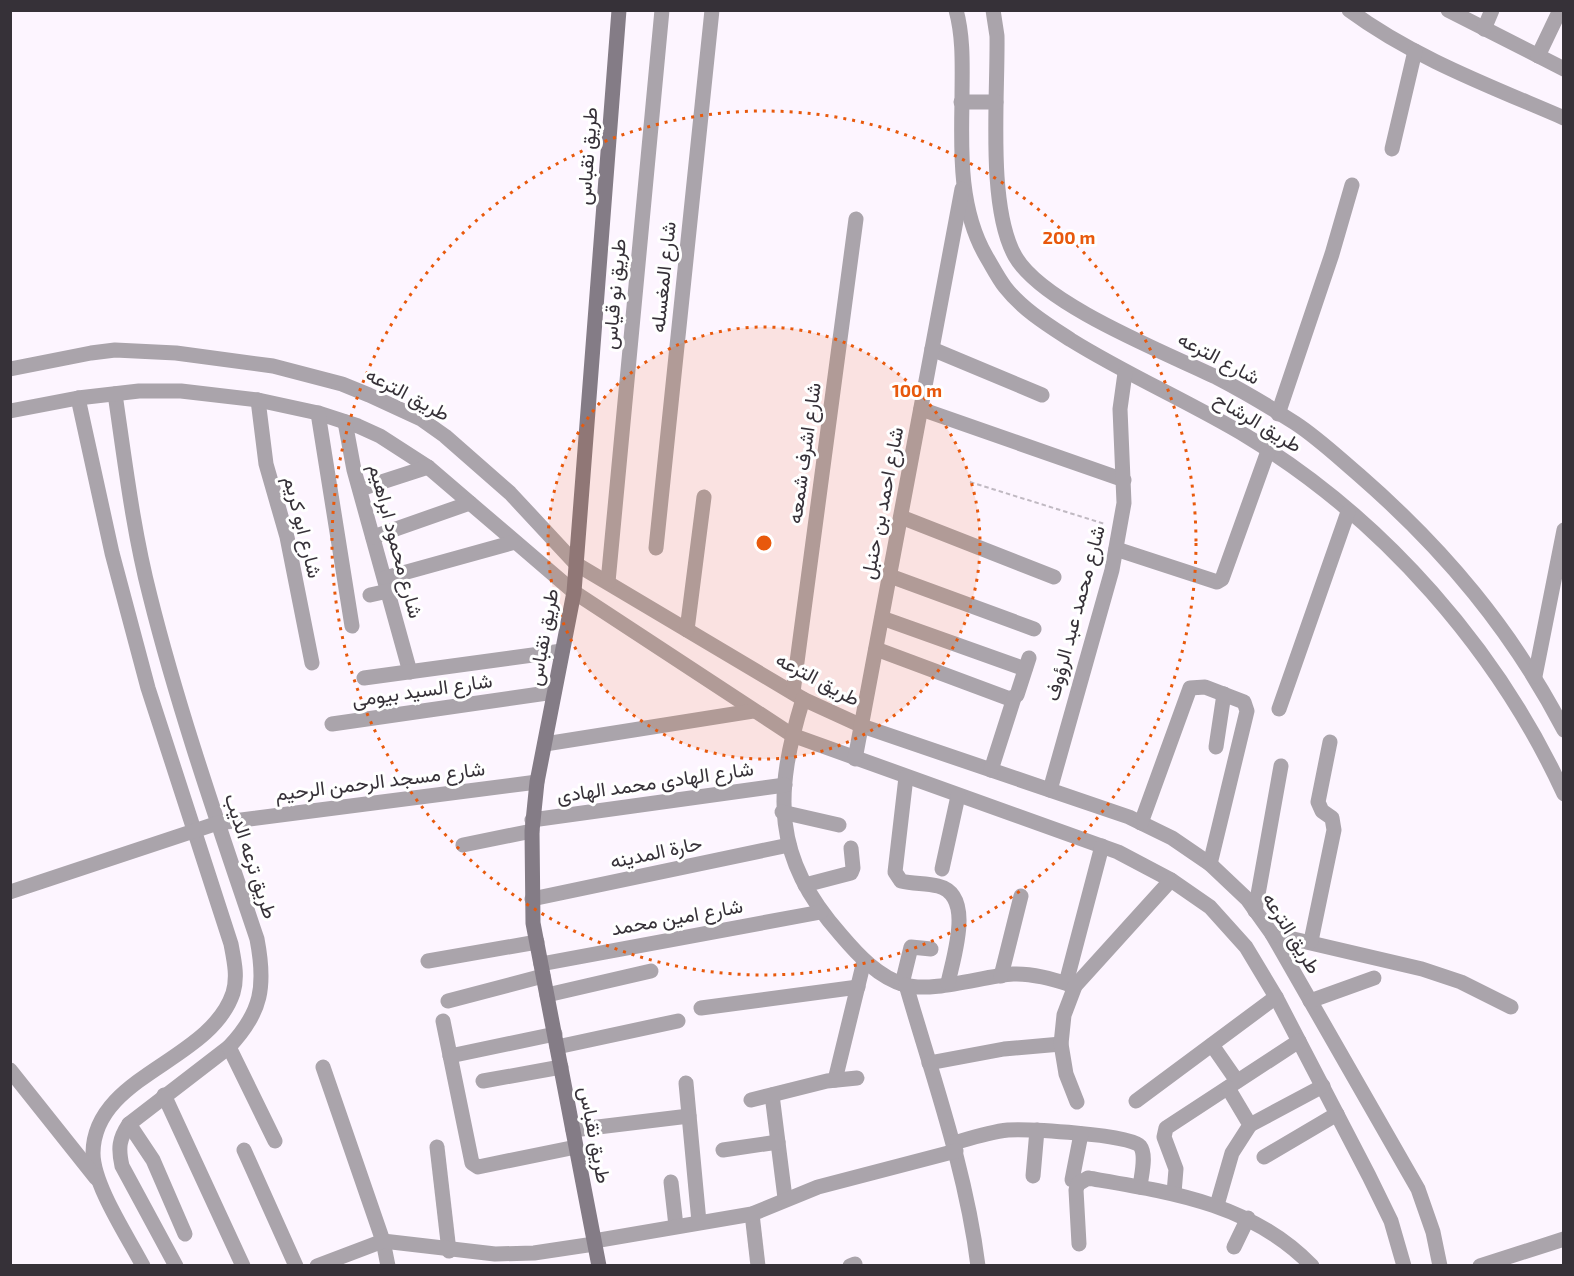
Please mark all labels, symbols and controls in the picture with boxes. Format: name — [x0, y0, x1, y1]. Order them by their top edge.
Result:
street label: طريق نقباس — [571, 106, 603, 206]
street label: شارع المغسله — [644, 220, 683, 334]
text: 200 m — [1043, 226, 1095, 248]
street label: طريق نو قياس — [596, 237, 632, 351]
street label: شارع الترعه — [1173, 326, 1264, 391]
street label: طريق الترعه — [362, 361, 454, 427]
text: 100 m — [892, 379, 942, 401]
street label: شارع اشرف شمعه — [781, 381, 828, 525]
street label: طريق الرشاح — [1209, 386, 1307, 459]
street label: شارع احمد بن حنبل — [854, 425, 910, 582]
street label: شارع محمود ابراهيم — [362, 461, 429, 621]
street label: شارع ابو كريم — [277, 473, 328, 581]
street label: شارع محمد عبد الرؤوف — [1039, 522, 1112, 704]
centre of rings — [754, 533, 774, 553]
street label: طريق نقباس — [522, 586, 564, 688]
street label: طريق الترعه — [772, 646, 864, 712]
street label: شارع السيد بيومى — [350, 667, 494, 714]
street label: شارع مسجد الرحمن الرحيم — [274, 755, 487, 808]
street label: شارع الهادى محمد الهادى — [555, 755, 755, 810]
street label: طريق ترعه الديب — [219, 790, 283, 922]
street label: حارة المدينه — [608, 830, 704, 874]
street label: طريق الترعه — [1257, 887, 1327, 979]
street label: شارع امين محمد — [609, 893, 745, 942]
street label: طريق نقباس — [573, 1084, 617, 1186]

